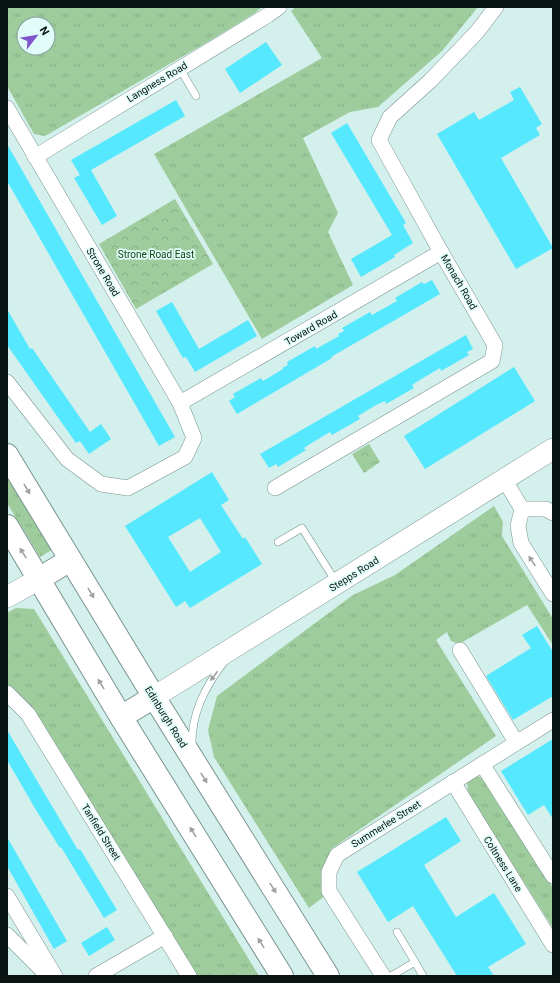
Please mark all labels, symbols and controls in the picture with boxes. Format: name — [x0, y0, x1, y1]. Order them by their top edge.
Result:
north arrow — [16, 16, 56, 56]
text: N — [37, 24, 52, 38]
street label: Langness Road — [125, 60, 189, 104]
street label: Strone Road — [84, 246, 122, 298]
park label: Strone Road East — [118, 249, 194, 260]
street label: Monach Road — [439, 253, 479, 311]
street label: Toward Road — [283, 309, 339, 347]
one-way arrow — [24, 483, 31, 495]
one-way arrow — [20, 547, 27, 559]
street label: Stepps Road — [327, 554, 381, 594]
one-way arrow — [528, 556, 536, 566]
one-way arrow — [87, 588, 94, 599]
one-way arrow — [210, 670, 218, 681]
one-way arrow — [98, 678, 105, 690]
street label: Edinburgh Road — [143, 684, 189, 750]
one-way arrow — [201, 772, 208, 784]
street label: Summerlee Street — [349, 798, 423, 850]
street label: Tanfield Street — [79, 802, 123, 862]
one-way arrow — [189, 827, 196, 838]
street label: Coltness Lane — [482, 834, 524, 894]
one-way arrow — [270, 882, 277, 894]
one-way arrow — [257, 938, 265, 948]

